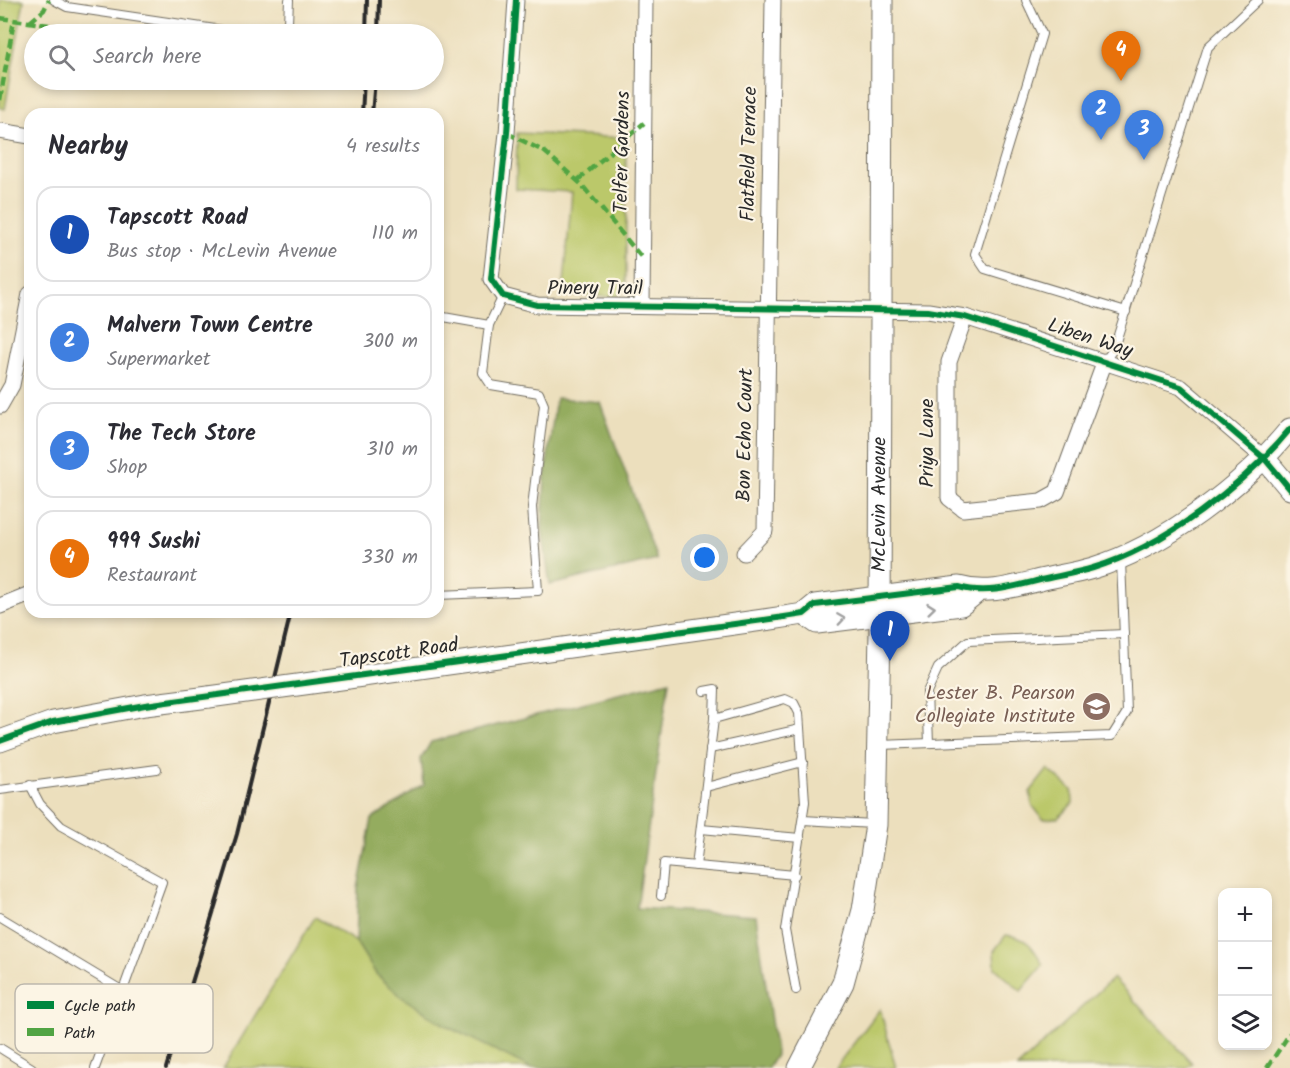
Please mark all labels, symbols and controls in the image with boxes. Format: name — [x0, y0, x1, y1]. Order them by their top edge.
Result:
search box — [24, 24, 444, 90]
pin: 4 — [1102, 32, 1140, 81]
text: Search here — [93, 40, 201, 75]
icon: search — [45, 41, 78, 74]
street label: Flatfield Terrace — [733, 86, 767, 222]
street label: Telfer Gardens — [606, 90, 640, 213]
pin: 2 — [1082, 90, 1120, 140]
pin: 3 — [1124, 110, 1164, 160]
text: Nearby — [48, 126, 128, 168]
text: 4 results — [346, 131, 420, 163]
text: Tapscott Road — [107, 201, 248, 236]
text: 1 — [66, 218, 73, 250]
text: 110 m — [372, 218, 418, 250]
text: Bus stop · McLevin Avenue — [107, 236, 337, 268]
street label: Pinery Trail — [547, 273, 643, 305]
text: Malvern Town Centre — [107, 309, 313, 344]
street label: Liben Way — [1043, 310, 1138, 368]
text: 2 — [64, 326, 75, 358]
text: 300 m — [363, 326, 418, 358]
text: Supermarket — [107, 344, 210, 376]
street label: Bon Echo Court — [729, 368, 763, 502]
street label: Priya Lane — [912, 399, 944, 487]
text: The Tech Store — [107, 417, 256, 452]
text: 3 — [64, 434, 75, 466]
text: 310 m — [366, 434, 418, 466]
street label: McLevin Avenue — [864, 437, 897, 572]
text: Shop — [107, 452, 147, 484]
text: 999 Sushi — [107, 525, 200, 560]
text: 4 — [64, 542, 75, 574]
text: 330 m — [361, 542, 418, 574]
your location — [690, 543, 719, 572]
text: Restaurant — [107, 560, 197, 592]
one-way arrow — [926, 602, 935, 615]
pin: 1 — [870, 612, 910, 661]
one-way arrow — [836, 614, 845, 626]
street label: Tapscott Road — [337, 630, 462, 678]
place label: Lester B. Pearson Collegiate Institute — [915, 678, 1075, 733]
school or university icon: Lester B. Pearson Collegiate Institute — [1080, 690, 1112, 722]
map controls — [1218, 888, 1272, 1050]
button: + — [1218, 888, 1272, 942]
button: − — [1218, 942, 1272, 996]
legend — [15, 984, 213, 1053]
text: Cycle path — [64, 994, 136, 1019]
button: layers — [1218, 996, 1272, 1050]
text: Path — [64, 1021, 95, 1046]

